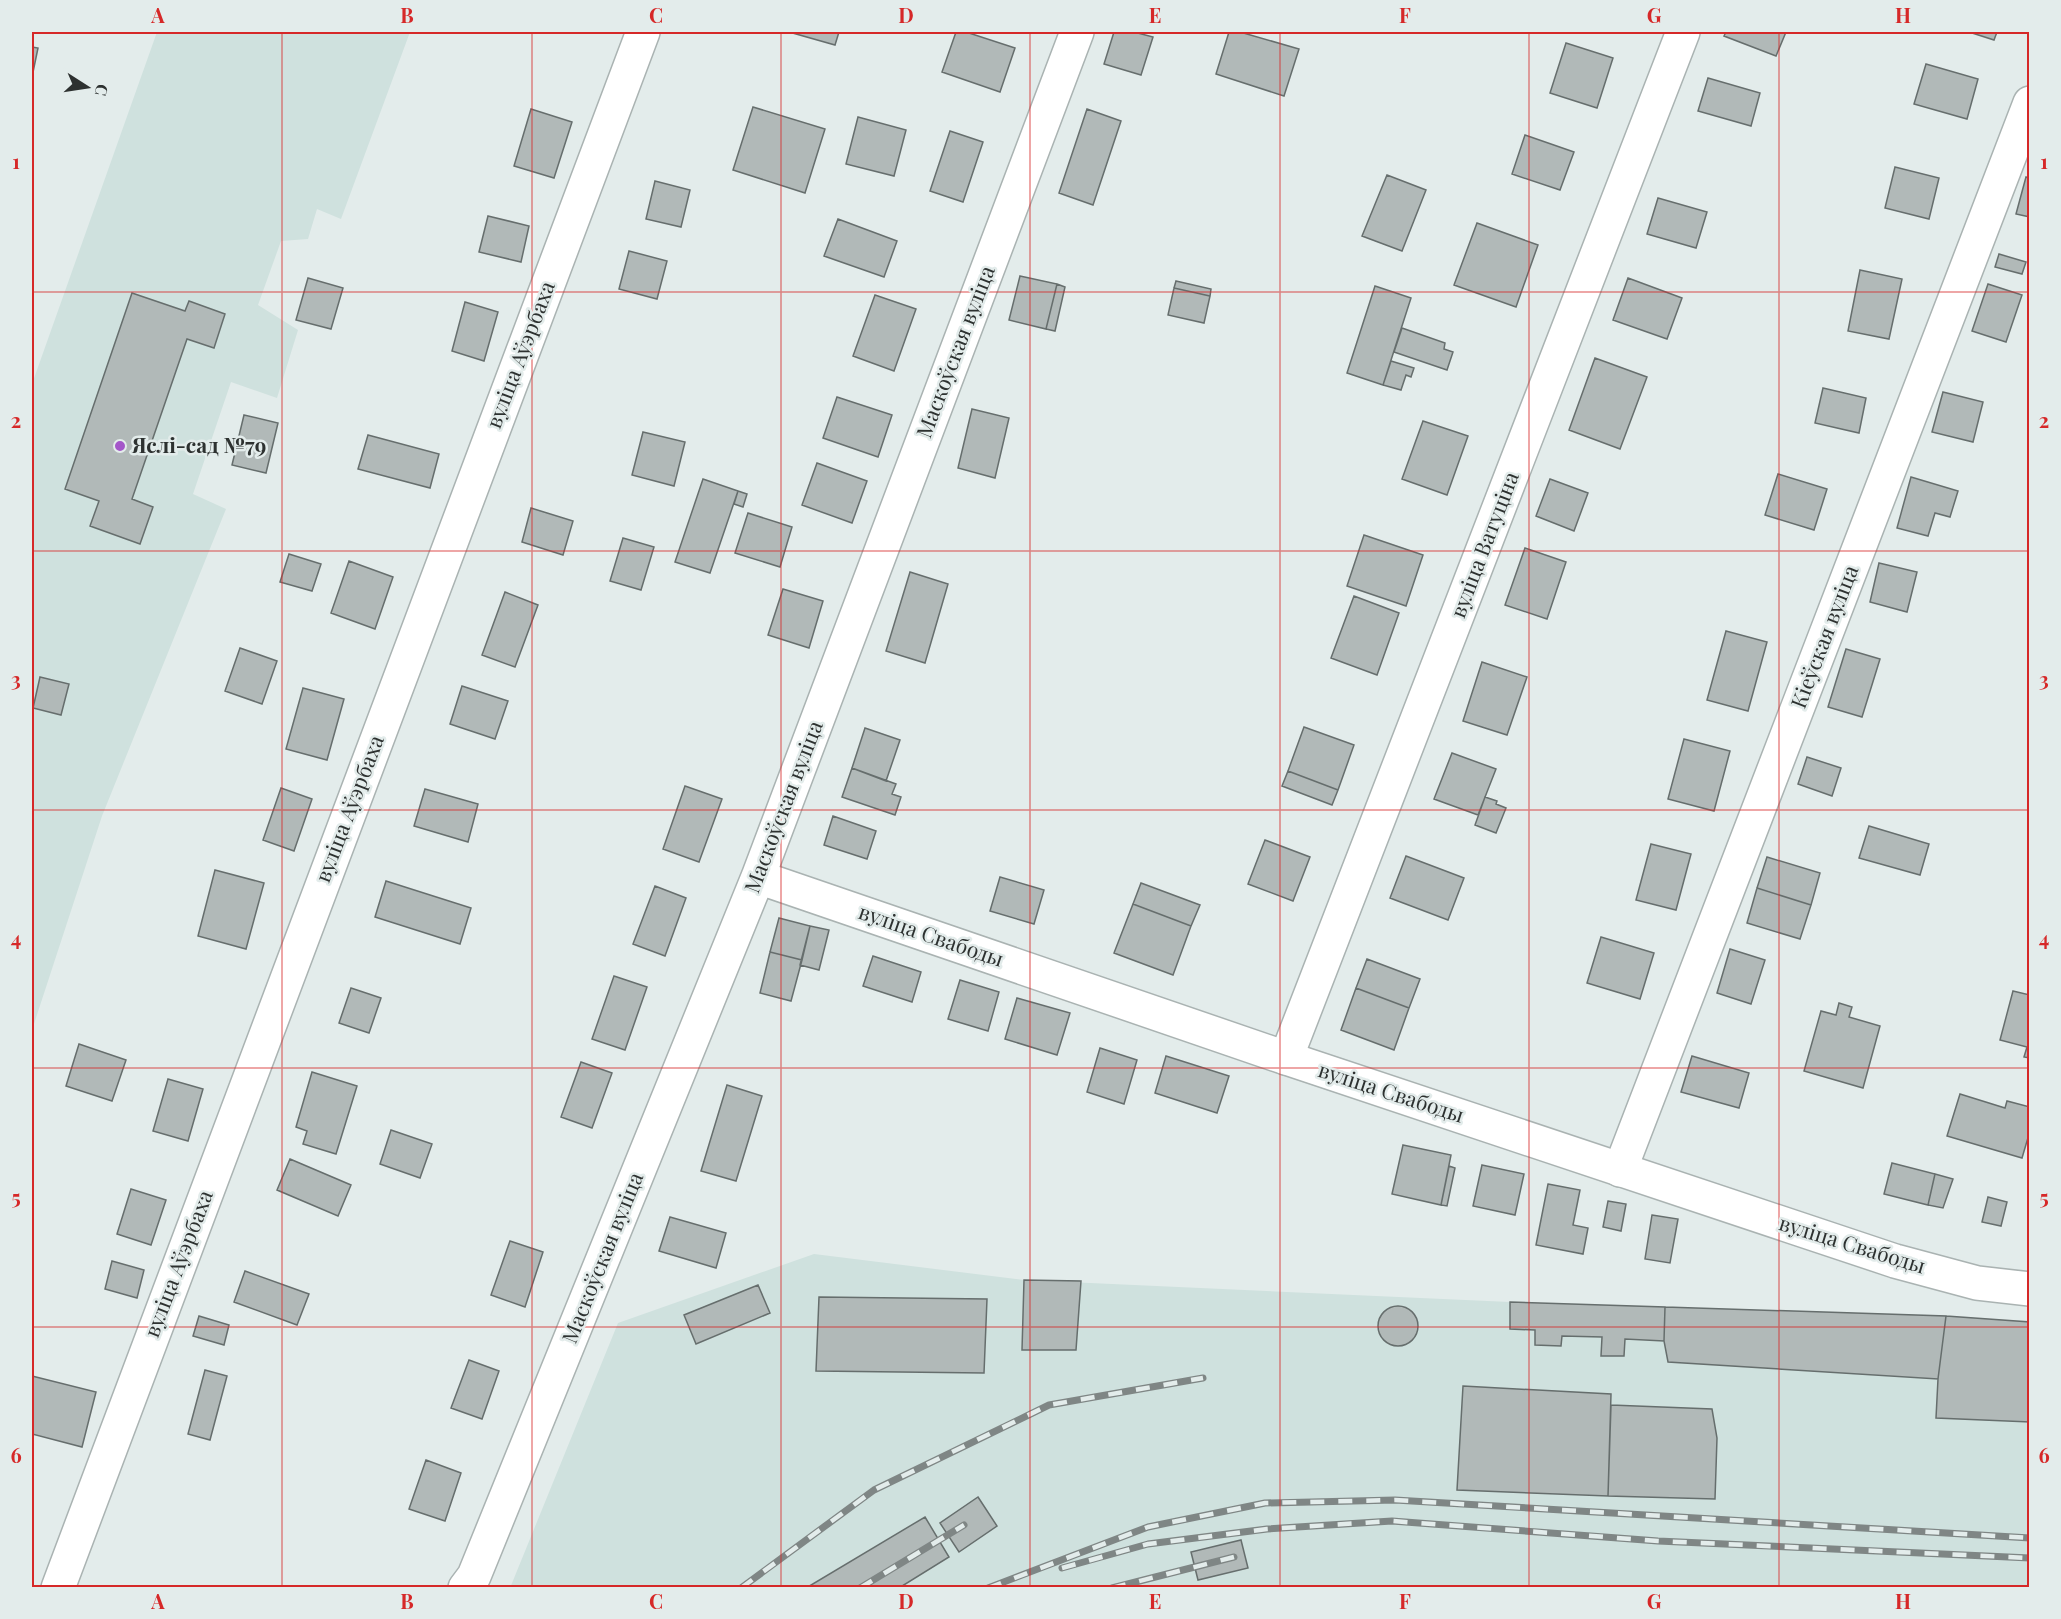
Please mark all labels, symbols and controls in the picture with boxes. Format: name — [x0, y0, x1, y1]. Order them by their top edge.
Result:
text: A — [150, 1, 165, 28]
text: B — [400, 1, 414, 28]
text: C — [649, 1, 663, 28]
text: D — [898, 1, 914, 28]
text: E — [1149, 1, 1161, 28]
text: F — [1399, 1, 1411, 28]
text: G — [1647, 1, 1662, 28]
text: H — [1895, 1, 1911, 28]
north arrow — [57, 57, 117, 117]
text: С — [91, 83, 114, 98]
text: 1 — [12, 147, 20, 174]
text: 1 — [2040, 147, 2048, 174]
street label: Маскоўская вуліца — [908, 261, 1000, 441]
street label: вуліца Аўэрбаха — [478, 276, 560, 432]
text: 2 — [11, 406, 21, 433]
text: 2 — [2039, 406, 2049, 433]
place label: Яслі-сад №79 — [131, 430, 266, 458]
marker: Яслі-сад №79 — [113, 439, 127, 453]
street label: вуліца Ватуціна — [1442, 467, 1524, 621]
street label: Кіеўская вуліца — [1783, 560, 1863, 712]
text: 3 — [11, 665, 21, 692]
text: 3 — [2039, 665, 2049, 692]
street label: Маскоўская вуліца — [736, 716, 828, 896]
street label: вуліца Аўэрбаха — [307, 730, 389, 886]
street label: вуліца Свабоды — [855, 896, 1008, 972]
text: 4 — [11, 924, 21, 951]
text: 4 — [2039, 924, 2049, 951]
street label: вуліца Свабоды — [1315, 1054, 1468, 1128]
street label: Маскоўская вуліца — [554, 1167, 648, 1347]
text: 5 — [11, 1183, 21, 1210]
text: 5 — [2039, 1183, 2049, 1210]
street label: вуліца Аўэрбаха — [136, 1185, 218, 1341]
street label: вуліца Свабоды — [1776, 1208, 1929, 1279]
text: 6 — [10, 1441, 22, 1468]
text: 6 — [2038, 1441, 2050, 1468]
text: A — [150, 1587, 165, 1614]
text: B — [400, 1587, 414, 1614]
text: C — [649, 1587, 663, 1614]
text: D — [898, 1587, 914, 1614]
text: E — [1149, 1587, 1161, 1614]
text: F — [1399, 1587, 1411, 1614]
text: G — [1647, 1587, 1662, 1614]
text: H — [1895, 1587, 1911, 1614]

